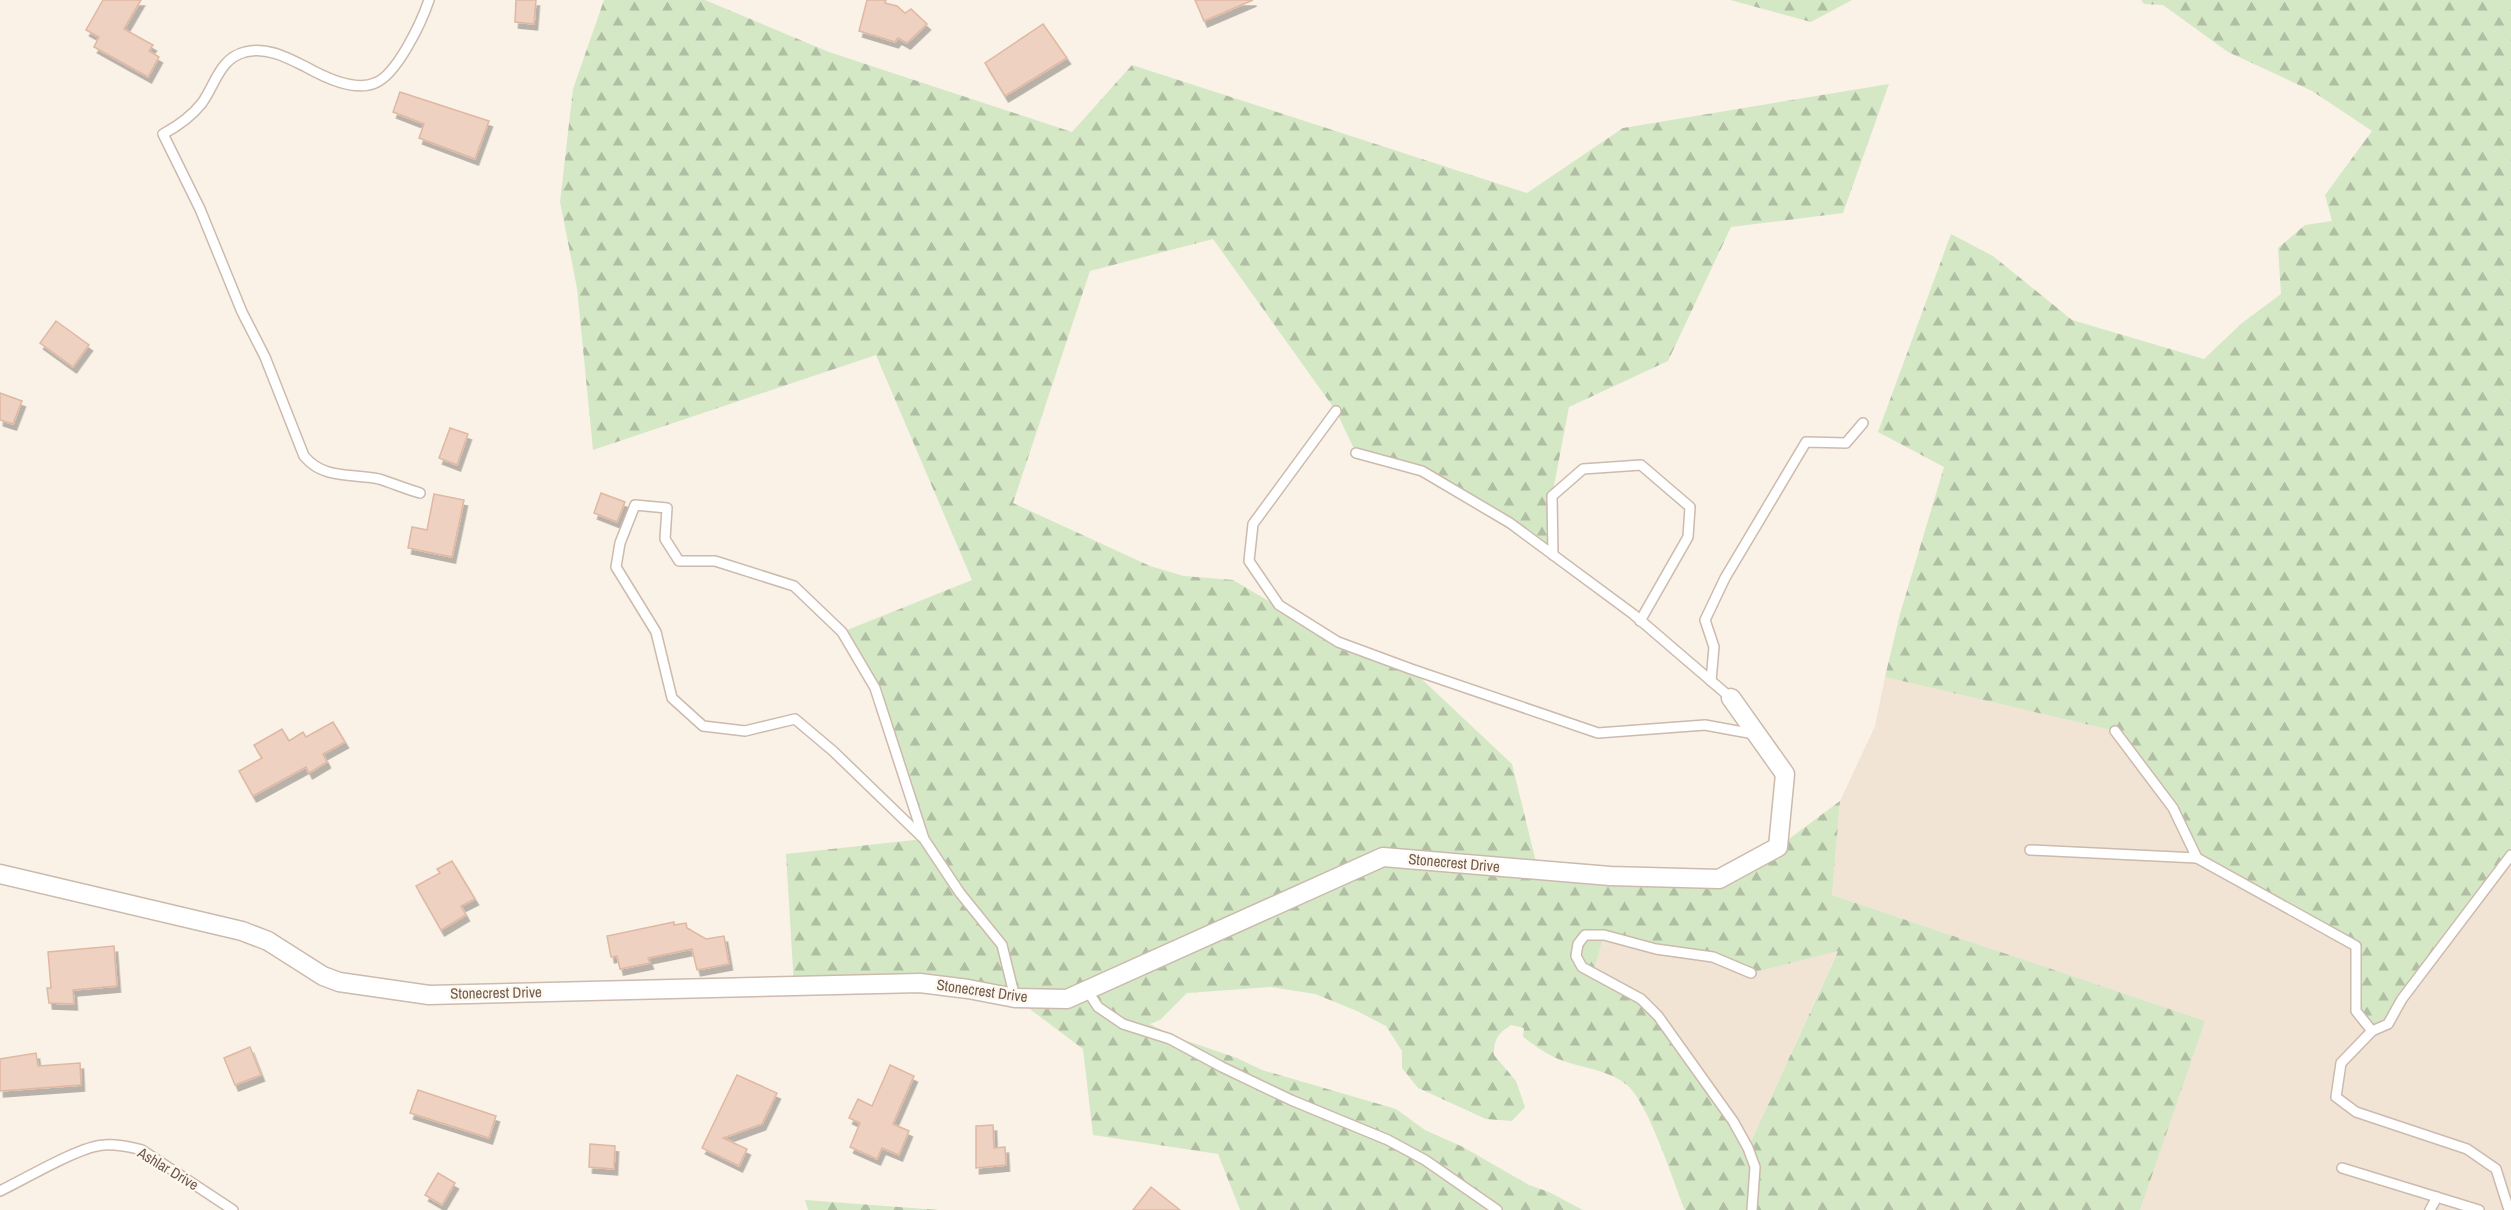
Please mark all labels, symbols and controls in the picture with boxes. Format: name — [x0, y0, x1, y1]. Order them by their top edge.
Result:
street label: Stonecrest Drive — [1407, 848, 1501, 877]
street label: Stonecrest Drive — [935, 974, 1029, 1007]
street label: Stonecrest Drive — [450, 981, 542, 1004]
street label: Ashlar Drive — [133, 1142, 203, 1195]

